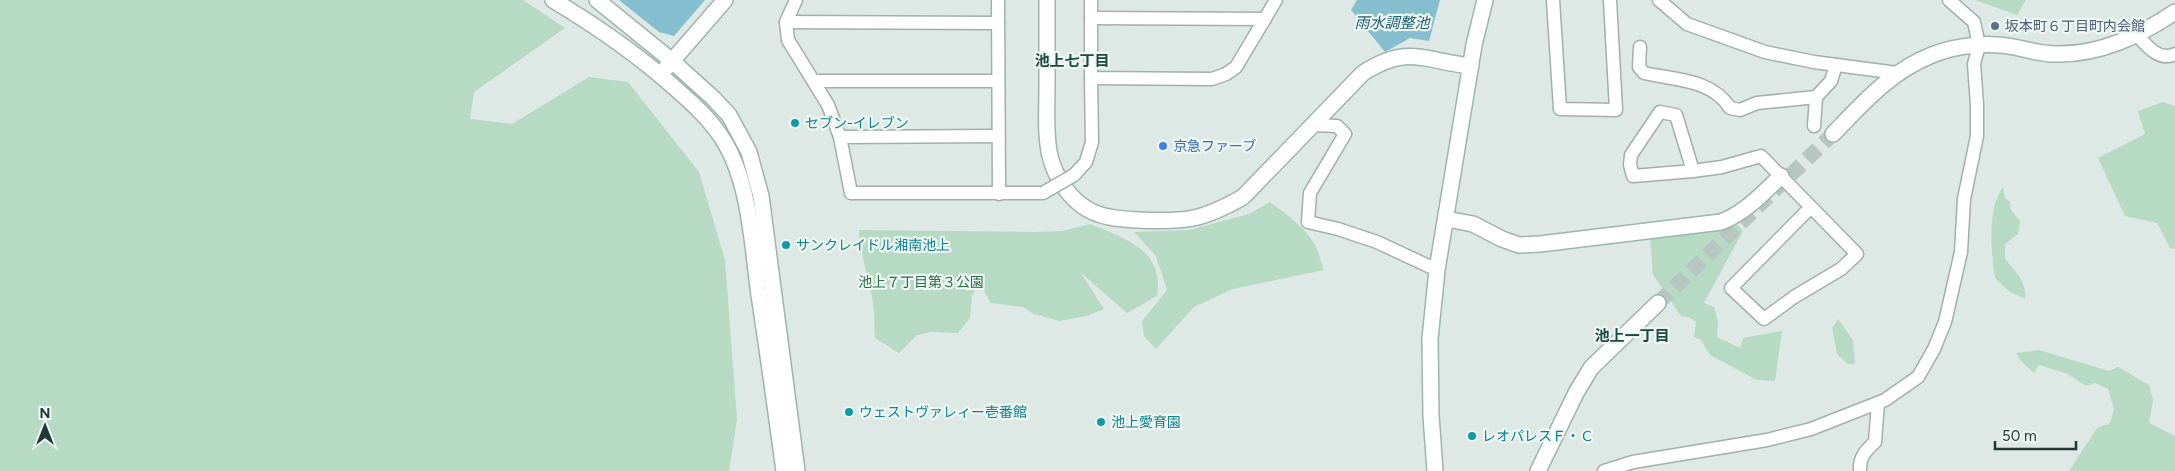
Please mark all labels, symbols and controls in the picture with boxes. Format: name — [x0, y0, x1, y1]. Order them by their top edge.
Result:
water label: 雨水調整池 — [1354, 14, 1431, 32]
place label: 坂本町６丁目町内会館 — [2005, 18, 2145, 35]
marker: 坂本町６丁目町内会館 — [1989, 20, 2001, 32]
district label: 池上七丁目 — [1034, 52, 1110, 70]
place label: セブン-イレブン — [805, 115, 909, 132]
marker: セブン-イレブン — [789, 117, 801, 129]
place label: 京急ファーブ — [1173, 138, 1256, 155]
marker: 京急ファーブ — [1157, 140, 1169, 152]
place label: サンクレイドル湘南池上 — [796, 237, 950, 254]
marker: サンクレイドル湘南池上 — [780, 239, 792, 251]
park label: 池上７丁目第３公園 — [858, 274, 984, 291]
district label: 池上一丁目 — [1594, 327, 1670, 345]
north arrow — [20, 401, 70, 451]
place label: ウェストヴァレィー壱番館 — [859, 404, 1027, 421]
text: N — [40, 405, 50, 422]
marker: ウェストヴァレィー壱番館 — [843, 406, 855, 418]
place label: 池上愛育園 — [1111, 414, 1181, 431]
marker: 池上愛育園 — [1095, 416, 1107, 428]
scale bar — [1995, 418, 2076, 450]
text: 50 m — [2002, 427, 2037, 445]
place label: レオパレスＦ・Ｃ — [1482, 428, 1594, 445]
marker: レオパレスＦ・Ｃ — [1466, 430, 1478, 442]

